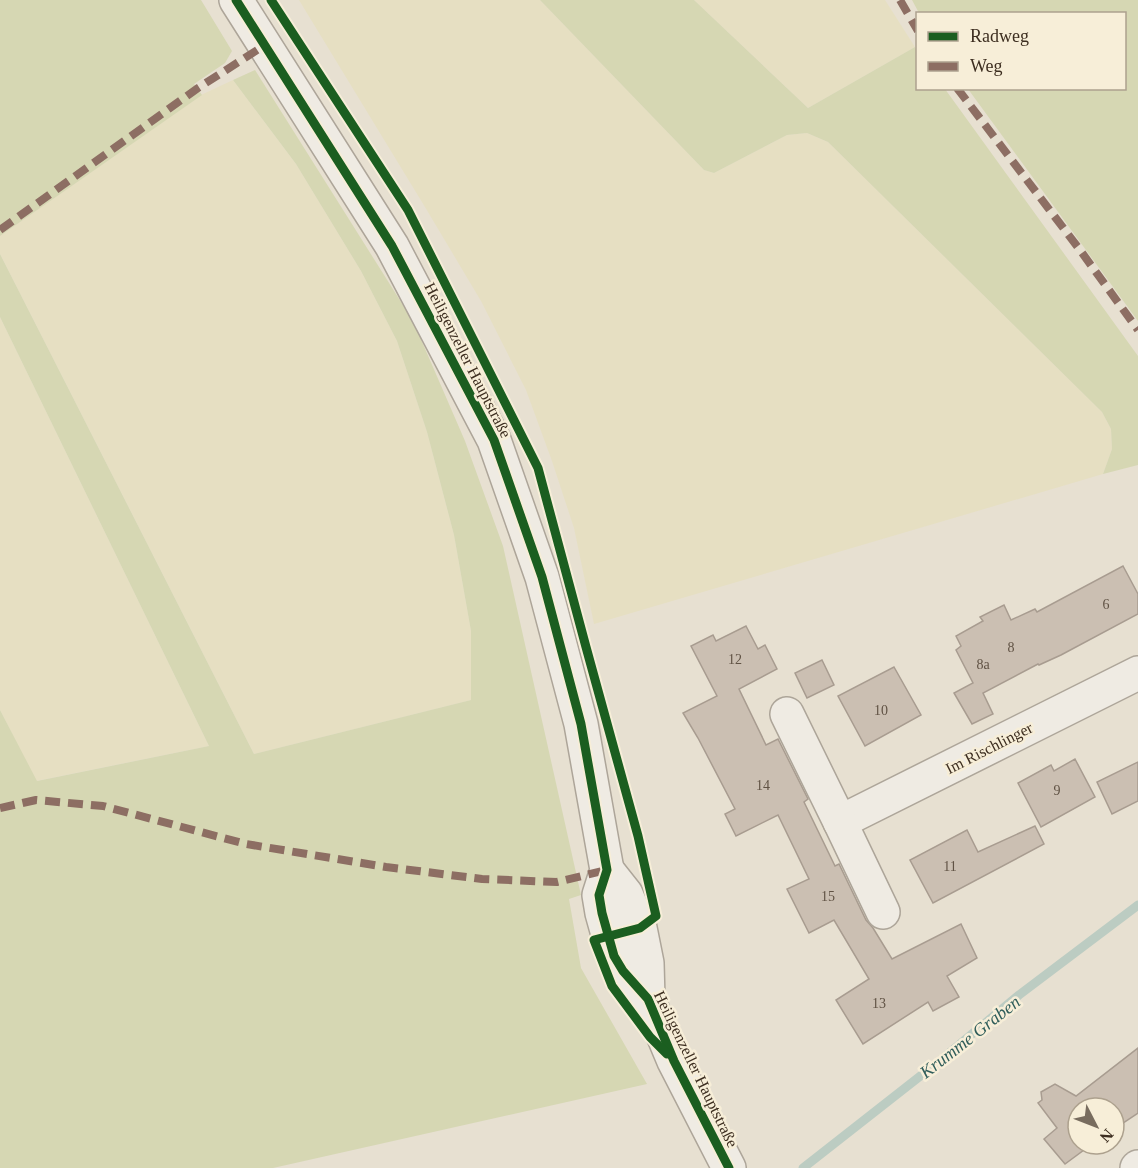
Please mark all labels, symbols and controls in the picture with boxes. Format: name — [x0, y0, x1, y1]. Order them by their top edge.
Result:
legend — [916, 12, 1126, 90]
text: Radweg — [970, 26, 1029, 46]
text: Weg — [970, 56, 1003, 76]
street label: Heiligenzeller Hauptstraße — [421, 280, 515, 441]
house number: 6 — [1103, 597, 1110, 612]
house number: 8 — [1008, 640, 1015, 655]
house number: 12 — [728, 652, 742, 667]
house number: 8a — [976, 657, 990, 672]
house number: 10 — [874, 703, 888, 718]
street label: Im Rischlinger — [943, 718, 1036, 778]
house number: 14 — [756, 778, 770, 793]
house number: 9 — [1054, 783, 1061, 798]
house number: 11 — [943, 859, 957, 874]
house number: 15 — [821, 889, 835, 904]
street label: Heiligenzeller Hauptstraße — [650, 988, 741, 1150]
water label: Krumme Graben — [915, 992, 1024, 1083]
house number: 13 — [872, 996, 886, 1011]
north arrow — [1066, 1096, 1126, 1156]
text: N — [1096, 1126, 1117, 1146]

